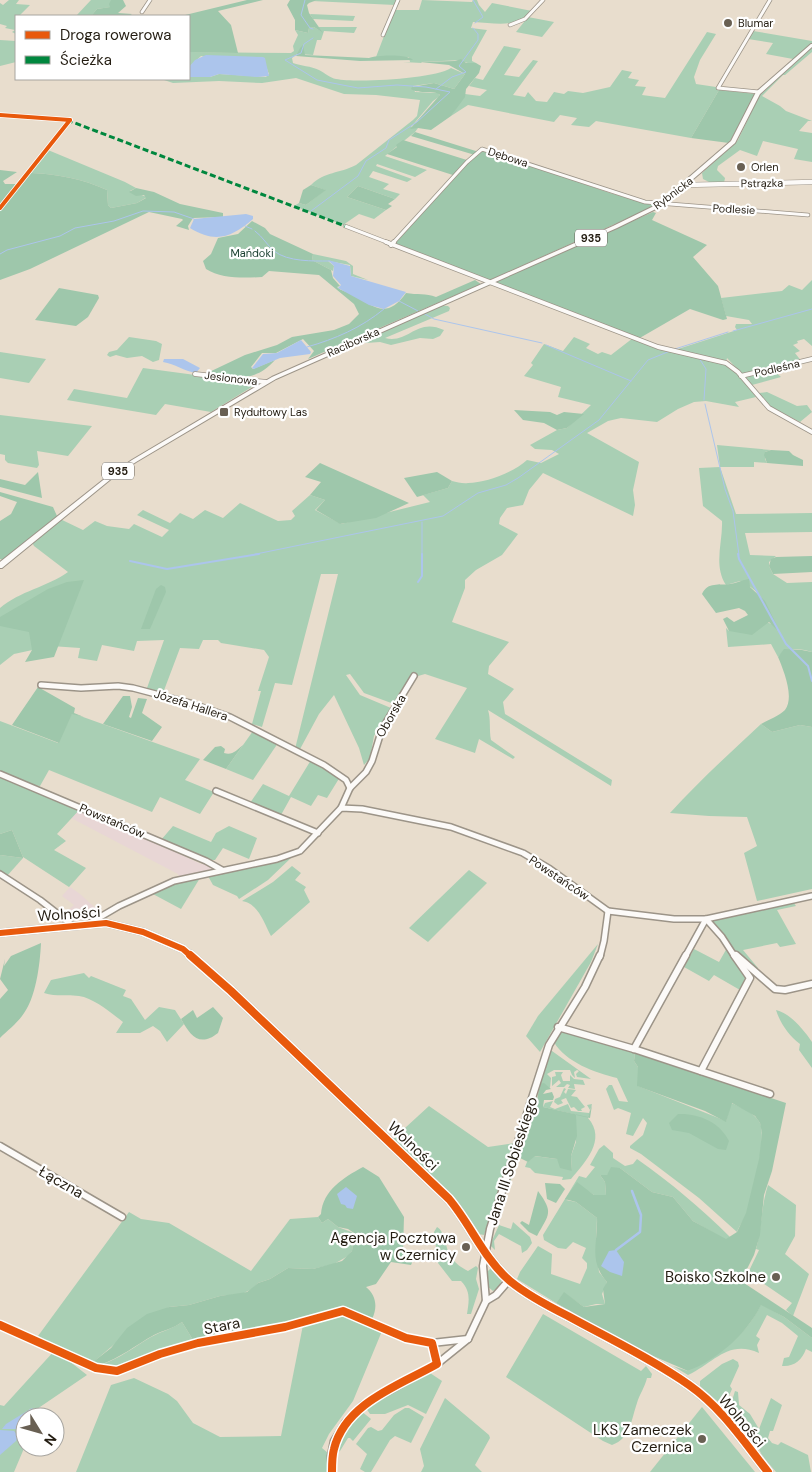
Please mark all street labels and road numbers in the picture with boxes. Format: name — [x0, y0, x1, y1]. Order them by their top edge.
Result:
street label: Dębowa — [486, 144, 530, 170]
street label: Rybnicka — [650, 173, 696, 213]
street label: Pstrązka — [741, 176, 783, 190]
street label: Podlesie — [712, 201, 756, 217]
road number: 935 — [575, 230, 607, 247]
street label: Raciborska — [325, 324, 381, 360]
street label: Podleśna — [753, 356, 801, 380]
street label: Jesionowa — [204, 368, 258, 388]
road number: 935 — [102, 462, 134, 480]
street label: Józefa Hallera — [152, 686, 230, 724]
street label: Oborska — [372, 692, 410, 740]
street label: Powstańców — [77, 800, 147, 842]
street label: Powstańców — [526, 852, 592, 904]
street label: Wolności — [37, 902, 101, 926]
street label: Jana III Sobieskiego — [482, 1094, 542, 1228]
street label: Wolności — [383, 1117, 443, 1175]
street label: Łączna — [35, 1161, 87, 1203]
street label: Stara — [202, 1313, 242, 1339]
street label: Wolności — [714, 1390, 770, 1452]

